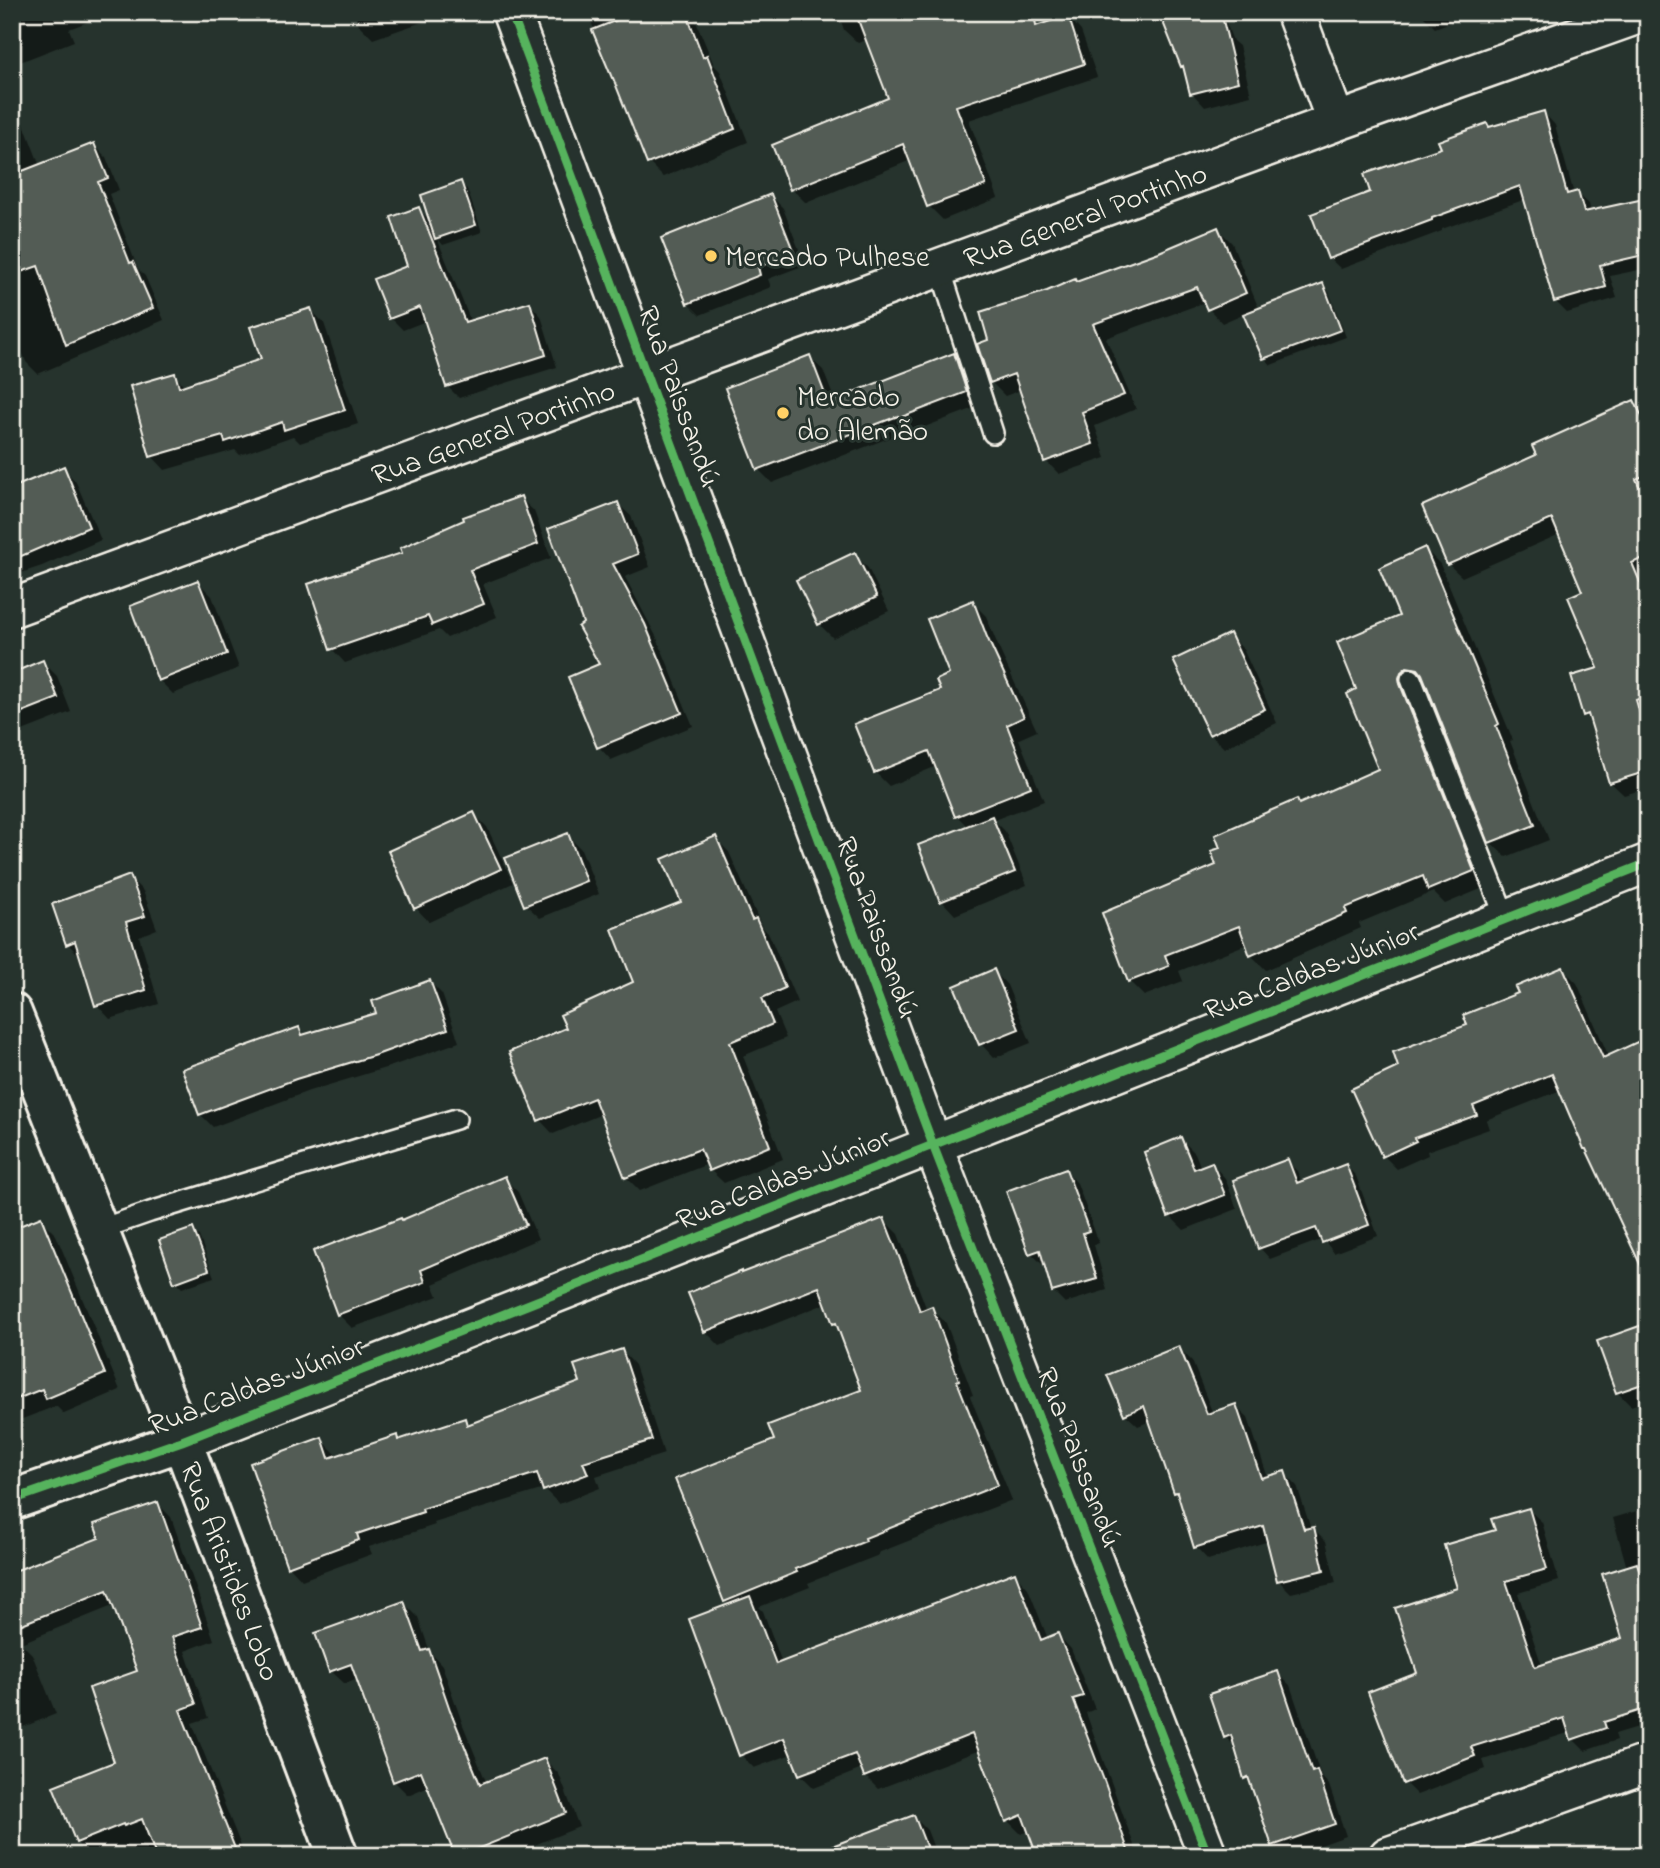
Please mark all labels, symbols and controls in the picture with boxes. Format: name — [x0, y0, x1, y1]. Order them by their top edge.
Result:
street label: Rua General Portinho — [958, 153, 1214, 282]
place label: Mercado Pulhese — [725, 237, 930, 281]
marker: Mercado Pulhese — [703, 248, 719, 264]
street label: Rua Paissandú — [624, 300, 730, 494]
street label: Rua General Portinho — [366, 370, 622, 499]
place label: Mercado do Alemão — [797, 377, 928, 455]
marker: Mercado do Alemão — [775, 405, 791, 421]
street label: Rua Paissandú — [822, 831, 928, 1025]
street label: Rua Caldas Júnior — [1198, 911, 1427, 1034]
street label: Rua Caldas Júnior — [670, 1117, 899, 1244]
street label: Rua Caldas Júnior — [143, 1326, 372, 1449]
street label: Rua Paissandú — [1023, 1362, 1132, 1555]
street label: Rua Aristides Lobo — [166, 1456, 290, 1688]

